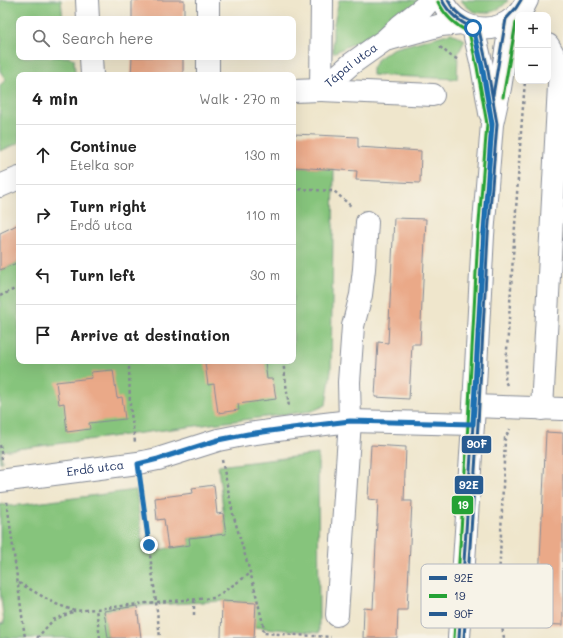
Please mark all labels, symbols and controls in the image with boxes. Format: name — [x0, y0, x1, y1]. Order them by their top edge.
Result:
map controls — [515, 12, 551, 84]
button: + — [515, 12, 551, 48]
search box — [16, 16, 296, 60]
route start — [464, 19, 482, 37]
icon: search — [30, 27, 52, 49]
text: Search here — [62, 28, 153, 48]
street label: Tápai utca — [321, 39, 380, 90]
button: − — [515, 48, 551, 84]
text: 4 min — [32, 87, 78, 109]
text: Walk · 270 m — [199, 90, 280, 107]
text: Continue — [70, 136, 137, 156]
icon: ahead — [32, 144, 54, 166]
text: 130 m — [244, 146, 280, 163]
text: Etelka sor — [70, 156, 134, 173]
text: Turn right — [70, 196, 147, 216]
icon: right — [32, 204, 54, 226]
text: 110 m — [246, 206, 280, 223]
text: Erdő utca — [70, 216, 133, 233]
icon: left — [32, 264, 54, 286]
text: Turn left — [70, 265, 135, 285]
text: 30 m — [250, 266, 280, 283]
icon: arrive — [32, 324, 54, 346]
text: Arrive at destination — [70, 325, 230, 345]
line badge: 90F — [461, 435, 492, 454]
text: 90F — [467, 436, 487, 451]
street label: Erdő utca — [65, 456, 125, 479]
line badge: 92E — [454, 475, 484, 495]
text: 92E — [459, 477, 479, 492]
line badge: 19 — [451, 495, 474, 515]
text: 19 — [457, 497, 469, 512]
route end — [140, 536, 158, 554]
legend — [421, 564, 553, 628]
text: 92E — [454, 570, 473, 585]
text: 19 — [454, 588, 466, 603]
text: 90F — [454, 606, 473, 621]

